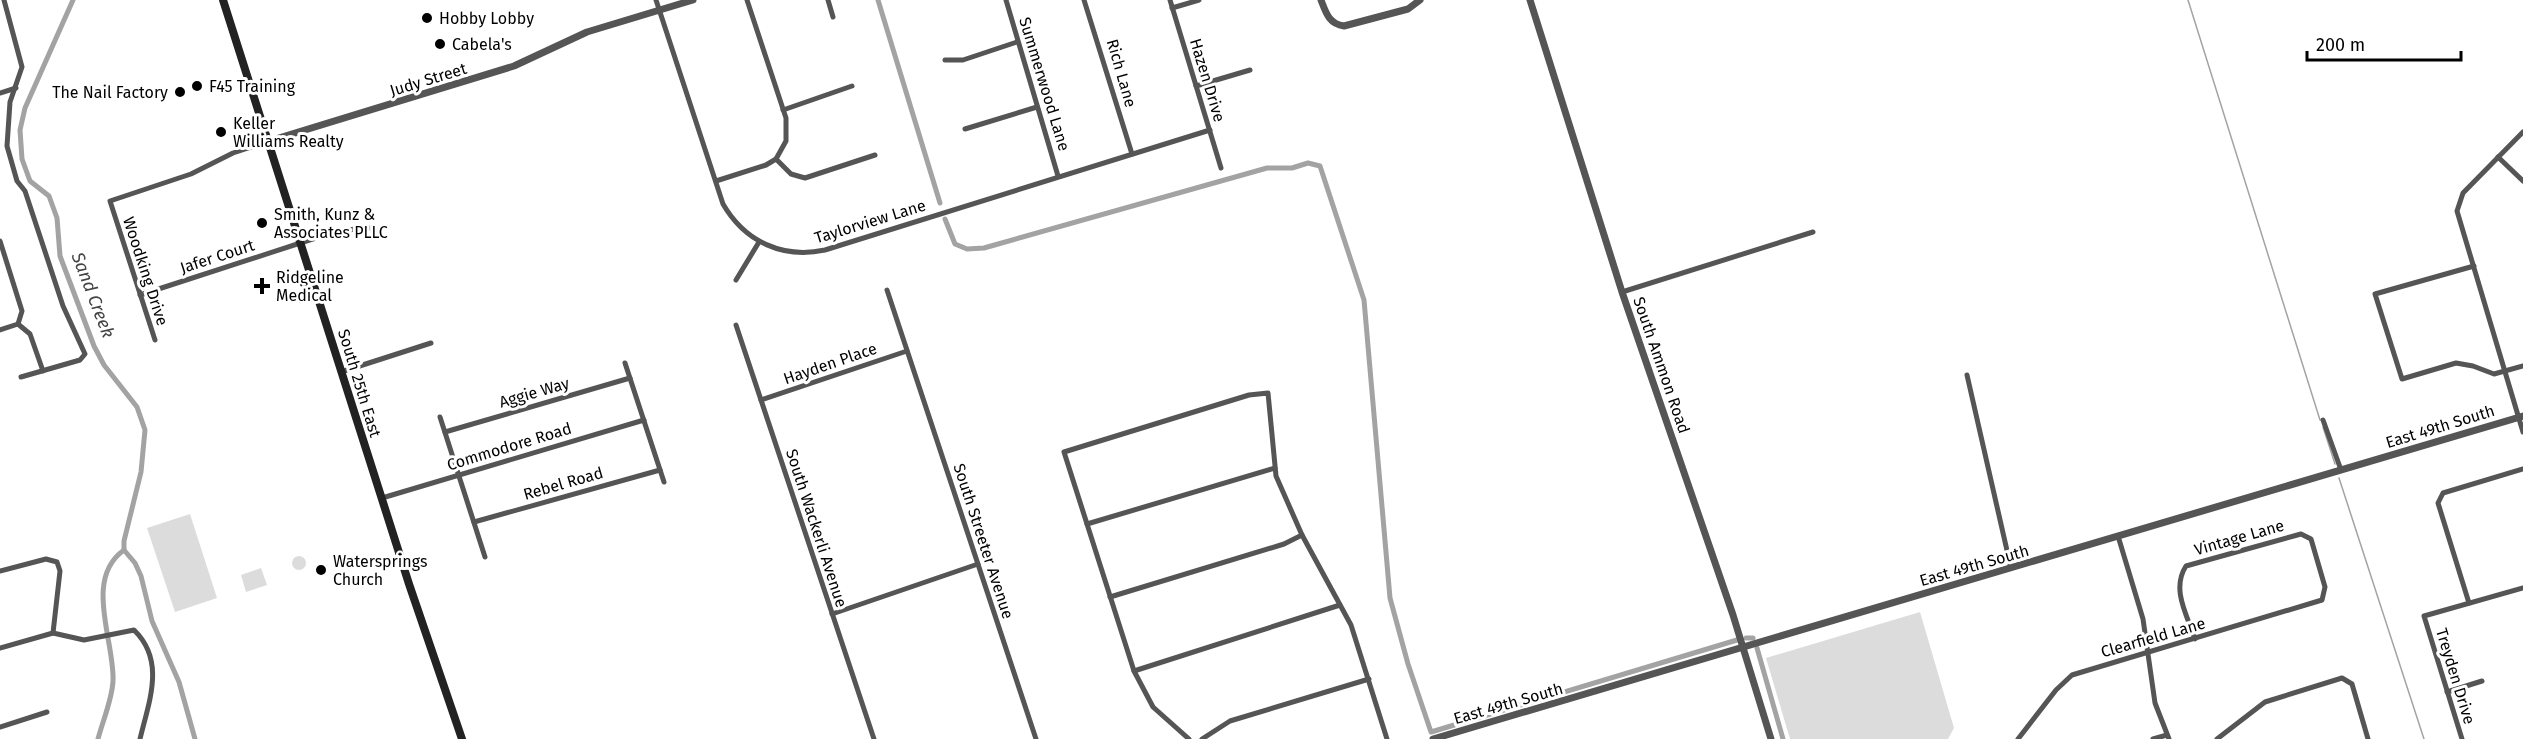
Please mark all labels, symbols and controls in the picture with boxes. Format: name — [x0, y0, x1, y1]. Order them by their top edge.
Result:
place label: Hobby Lobby — [439, 9, 534, 28]
marker: Hobby Lobby — [420, 11, 434, 25]
street label: Summerwood Lane — [1015, 15, 1074, 153]
scale bar — [2307, 24, 2462, 62]
text: 200 m — [2316, 34, 2365, 56]
place label: Cabela's — [452, 35, 512, 54]
street label: Hazen Drive — [1186, 36, 1229, 124]
marker: Cabela's — [433, 37, 447, 51]
street label: Rich Lane — [1103, 37, 1140, 109]
street label: Judy Street — [387, 59, 469, 100]
place label: F45 Training — [209, 77, 296, 96]
marker: F45 Training — [190, 79, 204, 93]
place label: The Nail Factory — [52, 83, 168, 102]
marker: The Nail Factory — [173, 85, 187, 99]
place label: Keller Williams Realty — [233, 114, 344, 151]
marker: Keller Williams Realty — [214, 125, 228, 139]
street label: Taylorview Lane — [812, 196, 928, 247]
place label: Smith, Kunz & Associates PLLC — [274, 205, 388, 242]
street label: Woodking Drive — [119, 214, 172, 328]
marker: Smith, Kunz & Associates PLLC — [255, 216, 269, 230]
street label: Jafer Court — [178, 235, 257, 277]
water label: Sand Creek — [66, 248, 119, 341]
place label: Ridgeline Medical — [276, 268, 344, 305]
marker: Ridgeline Medical — [253, 277, 271, 295]
street label: South Ammon Road — [1629, 294, 1694, 436]
street label: South 25th East — [334, 327, 385, 440]
street label: Hayden Place — [781, 339, 879, 388]
street label: Aggie Way — [497, 373, 572, 412]
street label: East 49th South — [2383, 401, 2497, 452]
street label: Commodore Road — [445, 419, 574, 474]
street label: South Wackerli Avenue — [782, 447, 851, 610]
street label: South Streeter Avenue — [949, 461, 1018, 621]
street label: Rebel Road — [521, 463, 605, 504]
street label: Vintage Lane — [2192, 516, 2286, 559]
street label: East 49th South — [1917, 541, 2031, 590]
place label: Watersprings Church — [333, 552, 427, 589]
marker: Watersprings Church — [314, 563, 328, 577]
street label: Clearfield Lane — [2099, 613, 2208, 661]
street label: Treyden Drive — [2432, 626, 2479, 726]
street label: East 49th South — [1451, 679, 1565, 728]

